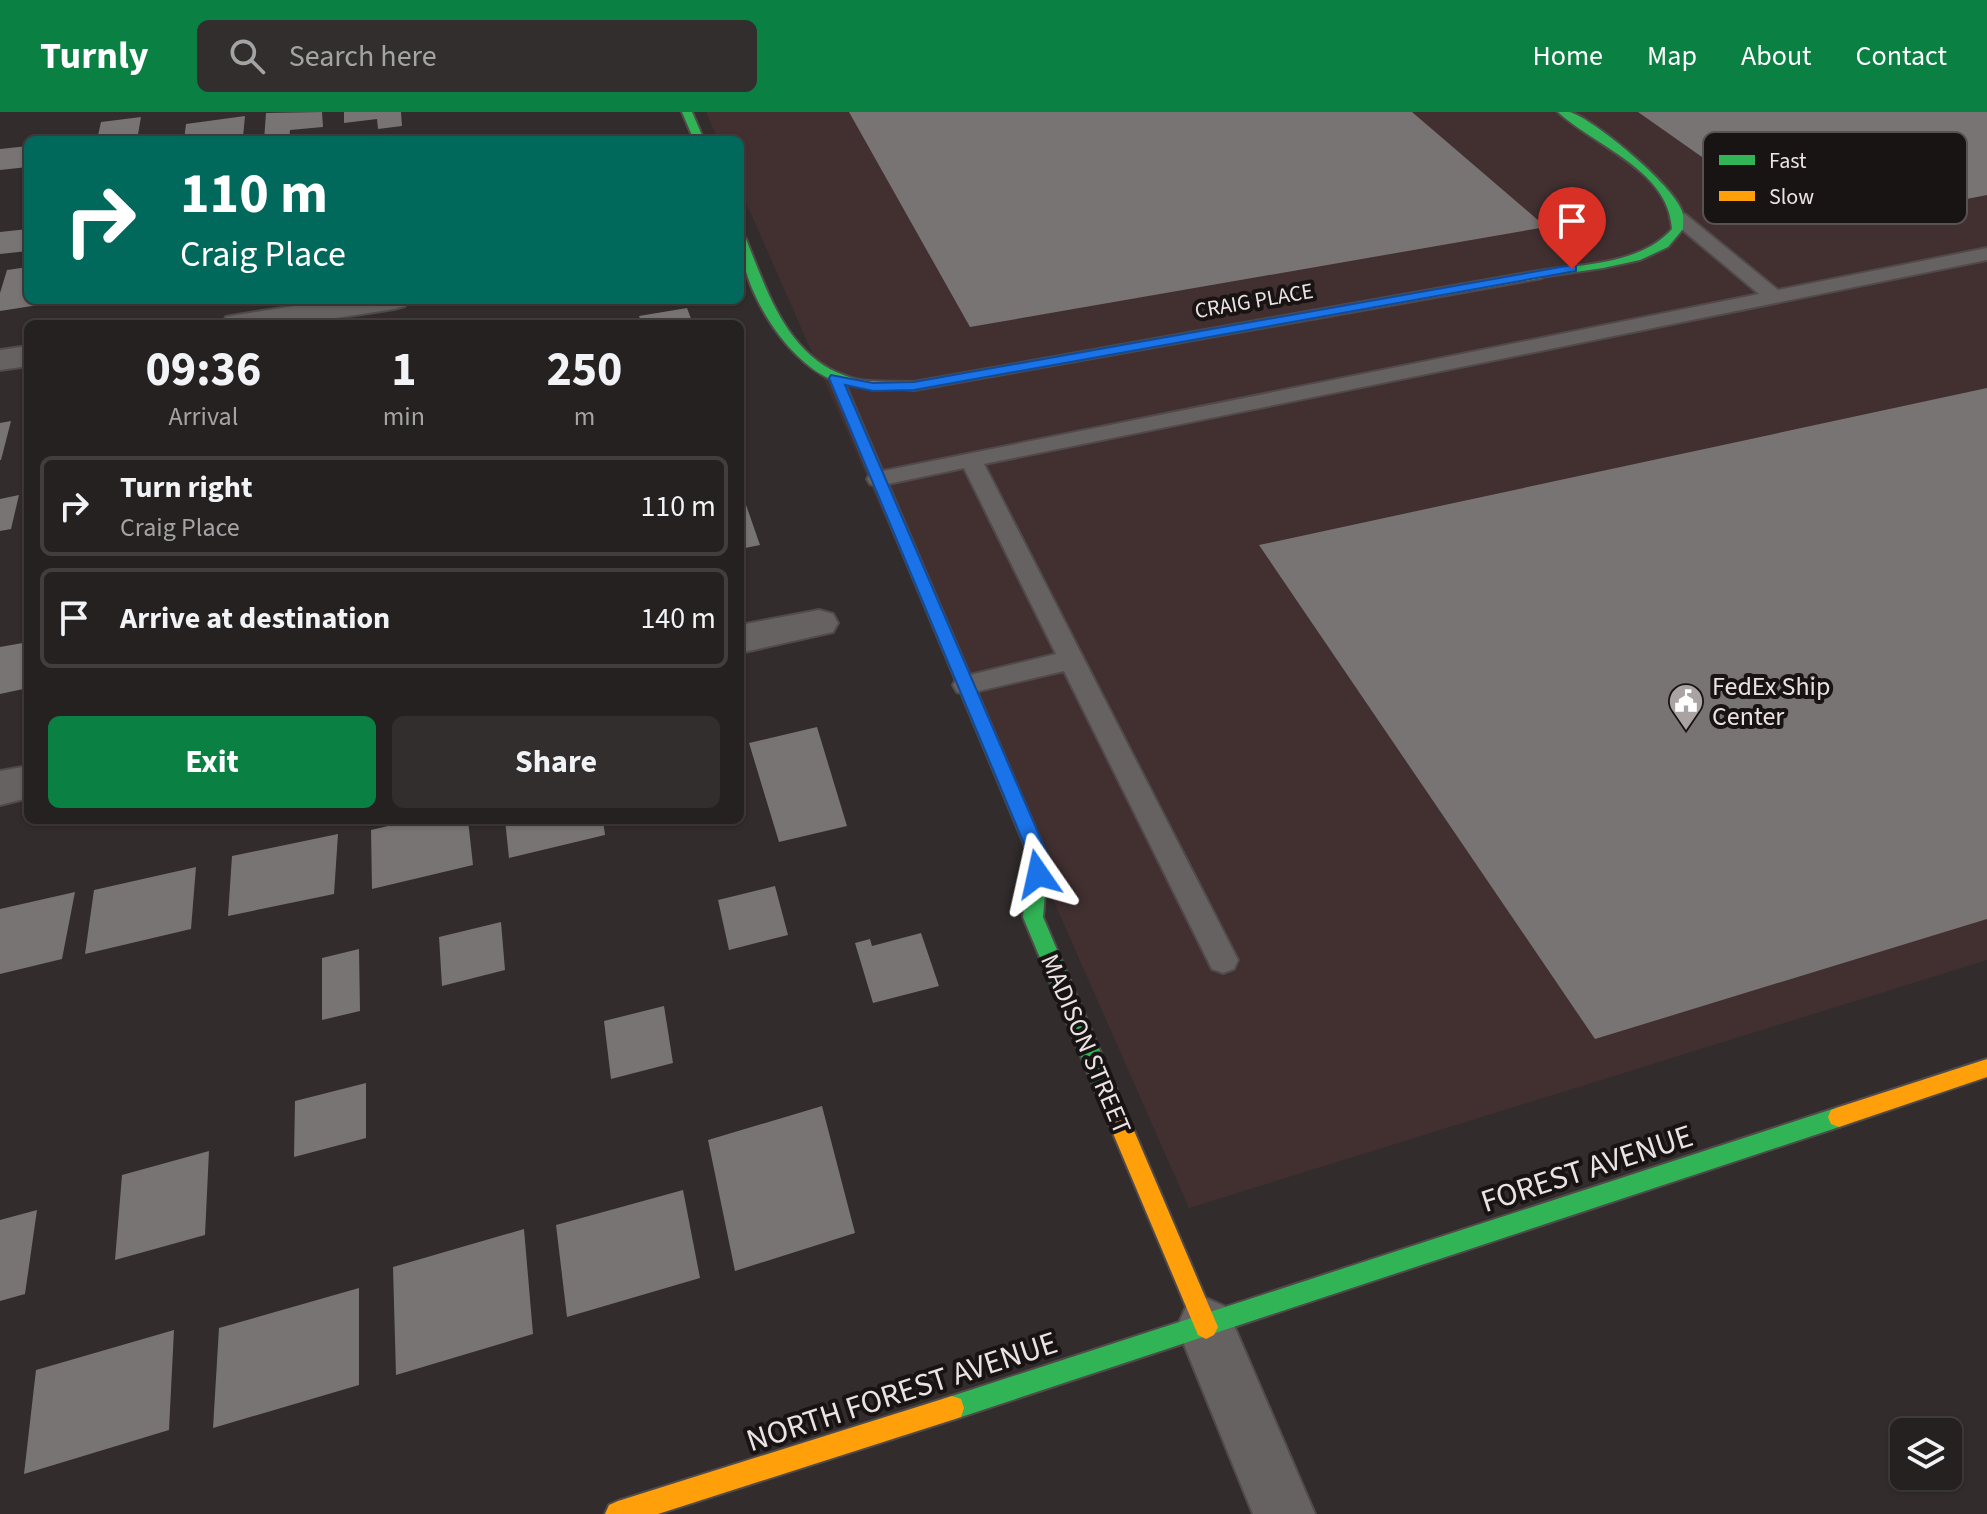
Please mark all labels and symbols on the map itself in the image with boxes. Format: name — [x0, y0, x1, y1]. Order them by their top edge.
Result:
legend — [1703, 132, 1967, 224]
text: Fast — [1769, 145, 1807, 177]
text: Slow — [1769, 181, 1814, 213]
pin — [1538, 187, 1606, 269]
street label: CRAIG PLACE — [1192, 275, 1316, 327]
place label: FedEx Ship Center — [1712, 668, 1830, 735]
public building icon: FedEx Ship Center — [1667, 682, 1705, 732]
position arrow — [996, 832, 1080, 916]
street label: MADISON STREET — [1031, 948, 1141, 1140]
street label: FOREST AVENUE — [1475, 1113, 1699, 1225]
street label: NORTH FOREST AVENUE — [741, 1320, 1063, 1464]

